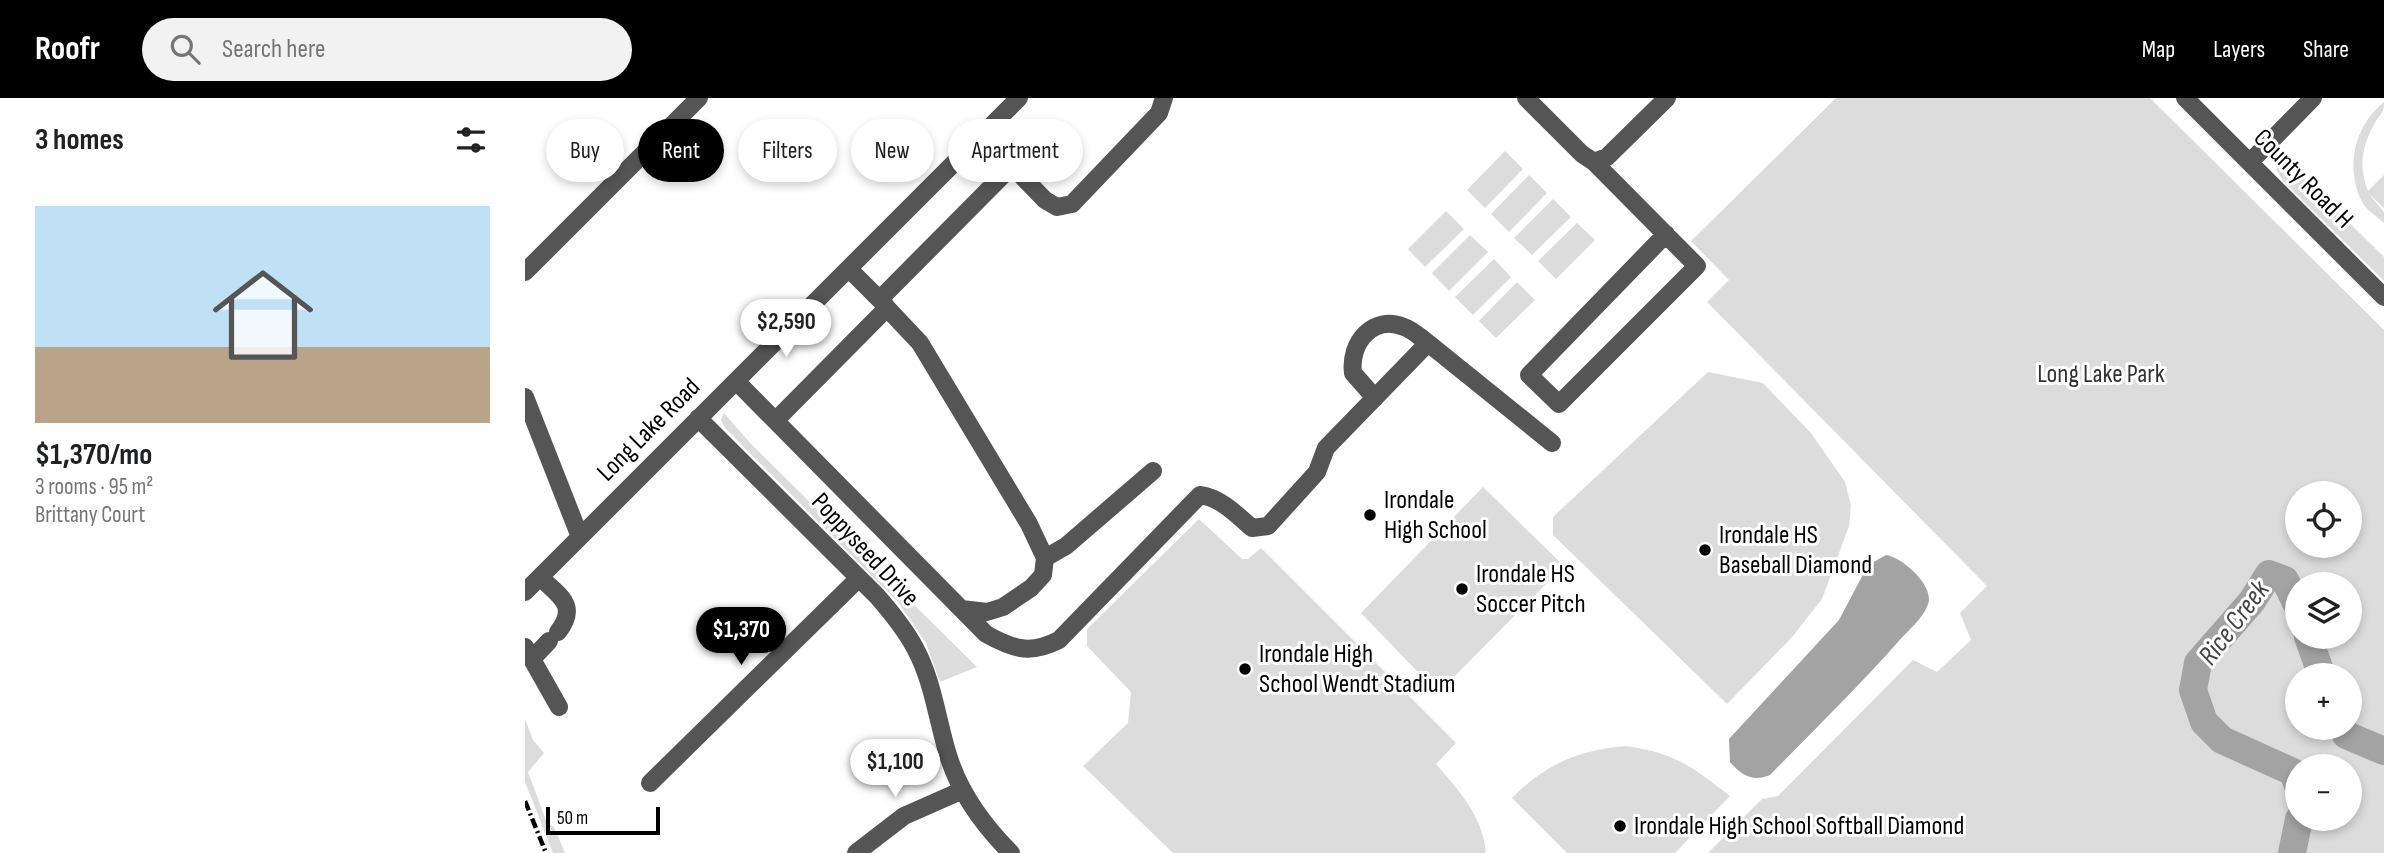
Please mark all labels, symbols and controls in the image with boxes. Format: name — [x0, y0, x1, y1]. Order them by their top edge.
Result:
search box — [142, 18, 632, 81]
text: Roofr — [35, 29, 100, 69]
icon: search — [166, 30, 204, 68]
text: Search here — [222, 34, 325, 65]
text: Map — [2142, 35, 2175, 64]
text: Layers — [2213, 35, 2265, 64]
text: Share — [2303, 35, 2349, 64]
chip: Buy — [546, 119, 624, 182]
chip: Rent — [638, 119, 724, 182]
chip: Filters — [738, 119, 837, 182]
chip: New — [851, 119, 934, 182]
chip: Apartment — [948, 119, 1083, 182]
icon: filters — [452, 121, 490, 159]
text: 3 homes — [35, 122, 124, 158]
street label: County Road H — [2247, 123, 2359, 235]
icon: home — [200, 252, 326, 378]
pin: $2,590 — [729, 300, 843, 359]
text: $2,590 — [756, 308, 816, 336]
park label: Long Lake Park — [2037, 359, 2165, 390]
street label: Long Lake Road — [591, 372, 707, 488]
text: $1,370/mo — [35, 437, 152, 473]
text: 3 rooms · 95 m² — [35, 473, 154, 501]
map controls — [2285, 481, 2362, 831]
button: locate — [2285, 481, 2362, 558]
place label: Irondale High School — [1384, 485, 1487, 546]
street label: Poppyseed Drive — [805, 487, 925, 613]
text: Brittany Court — [35, 501, 145, 529]
marker: Irondale High School — [1362, 507, 1378, 523]
place label: Irondale HS Baseball Diamond — [1719, 520, 1872, 581]
marker: Irondale HS Baseball Diamond — [1697, 542, 1713, 558]
place label: Irondale HS Soccer Pitch — [1476, 559, 1586, 620]
button: layers — [2285, 572, 2362, 649]
water label: Rice Creek — [2192, 573, 2277, 672]
marker: Irondale HS Soccer Pitch — [1454, 581, 1470, 597]
pin: $1,370 — [684, 608, 798, 667]
text: $1,370 — [712, 616, 770, 644]
place label: Irondale High School Wendt Stadium — [1259, 639, 1455, 700]
marker: Irondale High School Wendt Stadium — [1237, 661, 1253, 677]
button: + — [2285, 663, 2362, 740]
pin: $1,100 — [838, 740, 952, 799]
text: $1,100 — [866, 748, 924, 776]
button: − — [2285, 754, 2362, 831]
scale bar — [546, 804, 660, 836]
text: 50 m — [557, 807, 588, 830]
place label: Irondale High School Softball Diamond — [1634, 811, 1964, 842]
marker: Irondale High School Softball Diamond — [1612, 818, 1628, 834]

